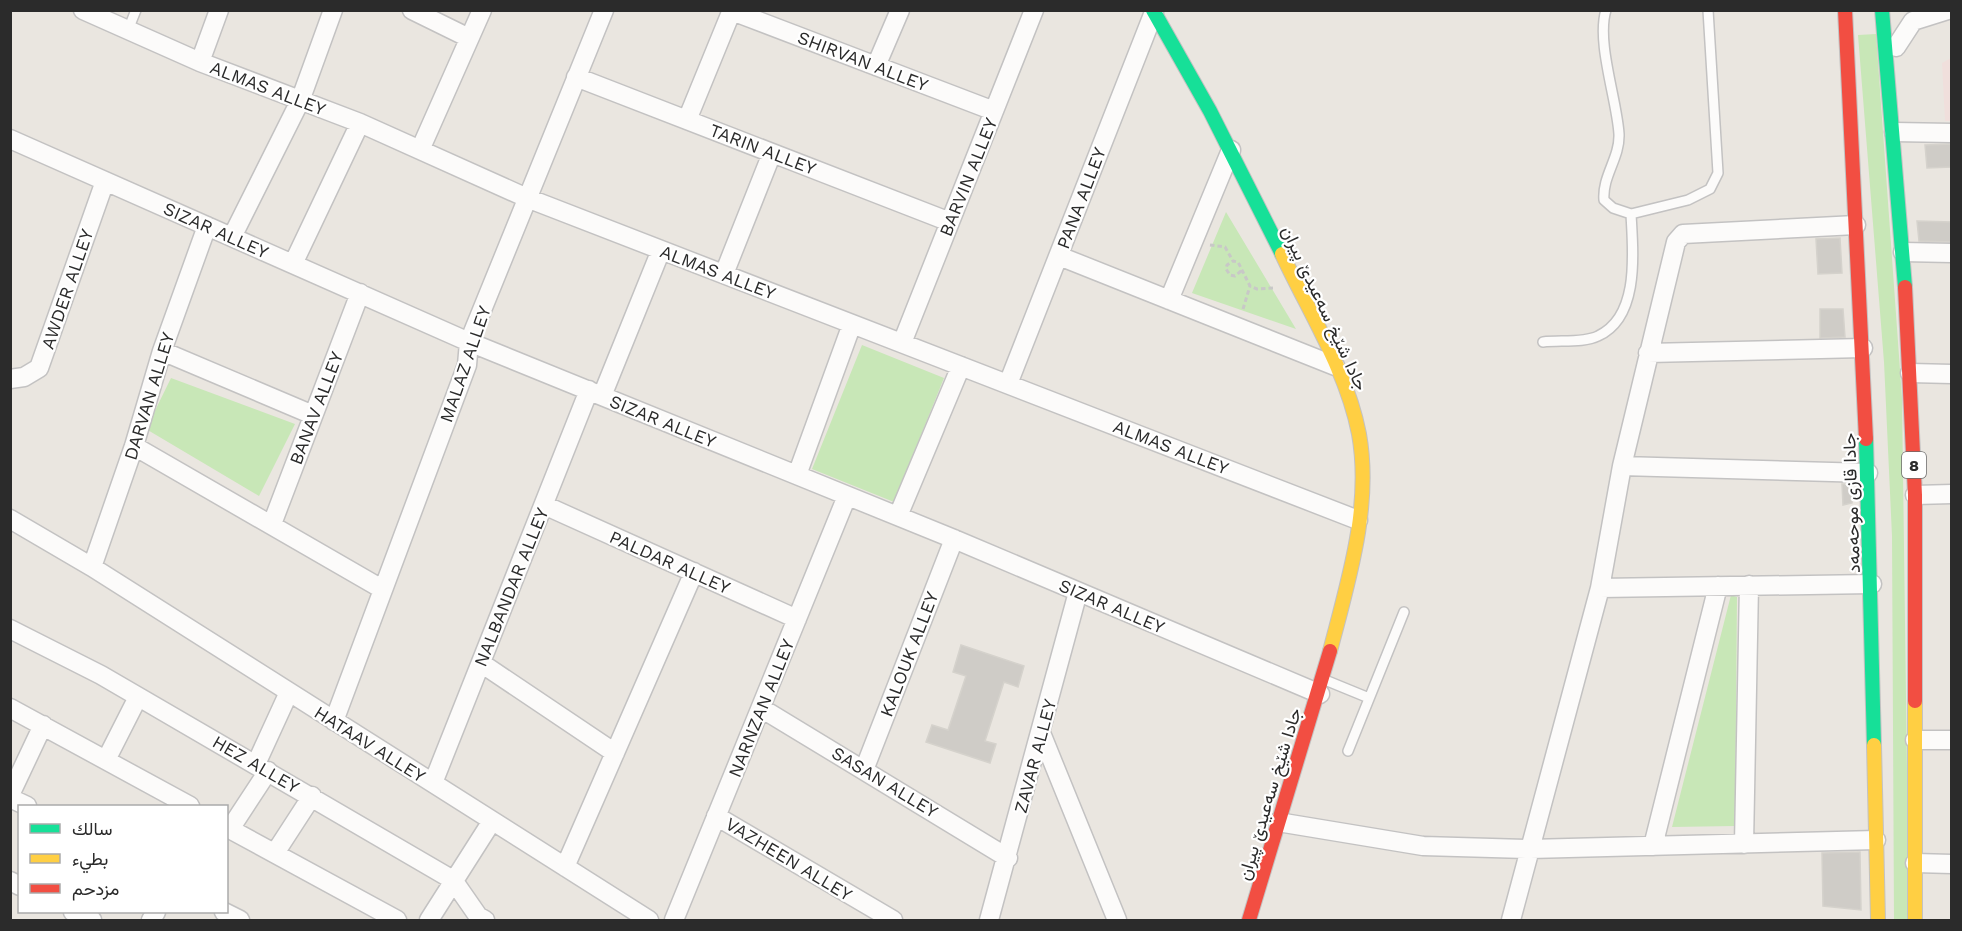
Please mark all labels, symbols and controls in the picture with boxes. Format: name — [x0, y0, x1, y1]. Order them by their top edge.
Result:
street label: SHIRVAN ALLEY — [795, 26, 932, 96]
street label: ALMAS ALLEY — [207, 56, 329, 120]
street label: BARVIN ALLEY — [935, 114, 1002, 239]
street label: TARIN ALLEY — [707, 119, 820, 179]
street label: PANA ALLEY — [1052, 144, 1110, 252]
street label: SIZAR ALLEY — [160, 197, 272, 263]
street label: جادا شێخ سەعیدێ پیران — [1276, 222, 1372, 394]
street label: AWDER ALLEY — [37, 226, 98, 352]
street label: ALMAS ALLEY — [657, 240, 779, 304]
street label: MALAZ ALLEY — [435, 302, 495, 425]
street label: DARVAN ALLEY — [120, 329, 179, 462]
street label: BANAV ALLEY — [285, 348, 347, 467]
street label: SIZAR ALLEY — [607, 390, 720, 452]
street label: ALMAS ALLEY — [1110, 415, 1232, 479]
street label: جادا قازی موحەمەد — [1838, 433, 1865, 573]
road number: 8 — [1902, 452, 1926, 478]
street label: NALBANDAR ALLEY — [470, 504, 553, 670]
street label: PALDAR ALLEY — [606, 526, 734, 598]
street label: SIZAR ALLEY — [1056, 574, 1169, 638]
street label: KALOUK ALLEY — [875, 588, 943, 720]
street label: NARNZAN ALLEY — [724, 635, 799, 780]
street label: ZAVAR ALLEY — [1010, 696, 1060, 815]
street label: HATAAV ALLEY — [311, 701, 430, 787]
street label: جادا شێخ سەعیدێ پیران — [1233, 705, 1307, 883]
street label: HEZ ALLEY — [209, 731, 304, 798]
street label: SASAN ALLEY — [828, 742, 943, 822]
legend — [18, 805, 228, 913]
street label: VAZHEEN ALLEY — [722, 813, 857, 905]
text: سالك — [72, 818, 112, 839]
text: بطيء — [72, 848, 108, 874]
text: مزدحم — [72, 878, 119, 901]

